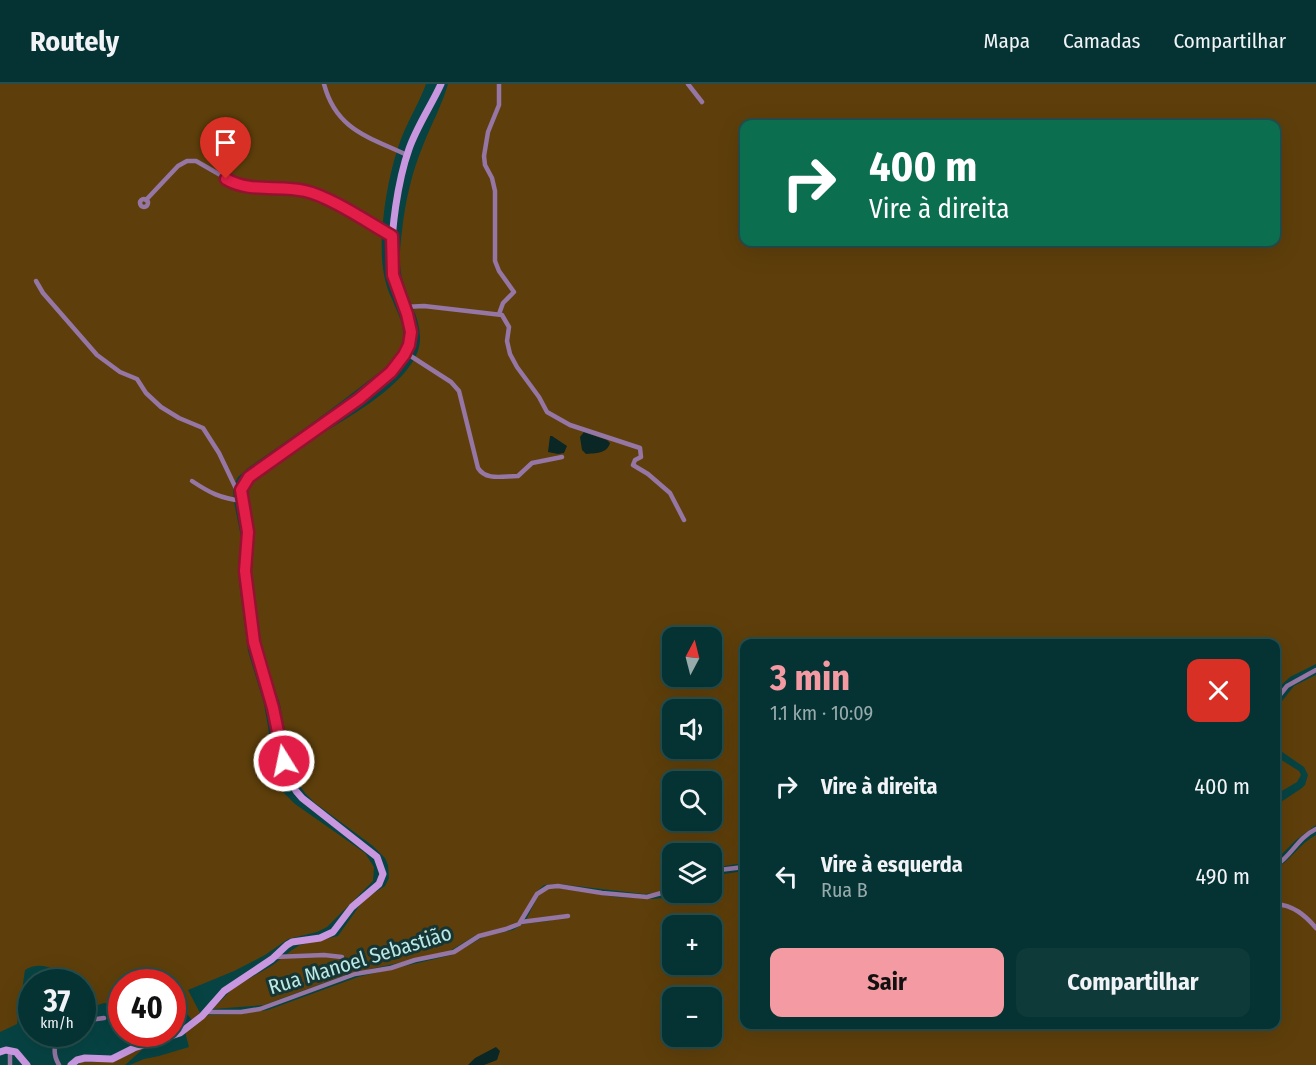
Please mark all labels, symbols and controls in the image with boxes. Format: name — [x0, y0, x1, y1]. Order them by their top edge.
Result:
text: Routely — [30, 25, 119, 58]
text: Mapa — [984, 28, 1030, 54]
text: Camadas — [1063, 28, 1141, 54]
text: Compartilhar — [1174, 28, 1286, 54]
pin — [200, 117, 251, 179]
icon: arrive — [209, 126, 242, 159]
text: 400 m — [869, 142, 977, 192]
icon: right — [770, 144, 848, 222]
text: Vire à direita — [869, 193, 1009, 225]
north arrow — [662, 627, 722, 687]
map controls — [662, 627, 722, 1047]
text: 3 min — [770, 656, 850, 700]
button: close — [1187, 659, 1250, 722]
button: sound — [662, 699, 722, 759]
text: 1.1 km · 10:09 — [770, 701, 873, 725]
position arrow — [252, 729, 316, 793]
icon: right — [770, 770, 803, 803]
button: search — [662, 771, 722, 831]
text: Vire à direita — [821, 773, 937, 800]
text: 400 m — [1194, 773, 1250, 800]
button: layers — [662, 843, 722, 903]
text: Vire à esquerda — [821, 851, 963, 878]
icon: left — [770, 860, 803, 893]
text: 490 m — [1196, 863, 1250, 890]
text: Rua B — [821, 878, 868, 902]
button: + — [662, 915, 722, 975]
street label: Rua Manoel Sebastião — [265, 920, 455, 1000]
button: Sair — [770, 948, 1004, 1017]
button: Compartilhar — [1016, 948, 1250, 1017]
speed limit sign: 40 — [108, 969, 186, 1047]
text: 37 — [44, 983, 70, 1019]
button: − — [662, 987, 722, 1047]
text: km/h — [40, 1014, 74, 1032]

